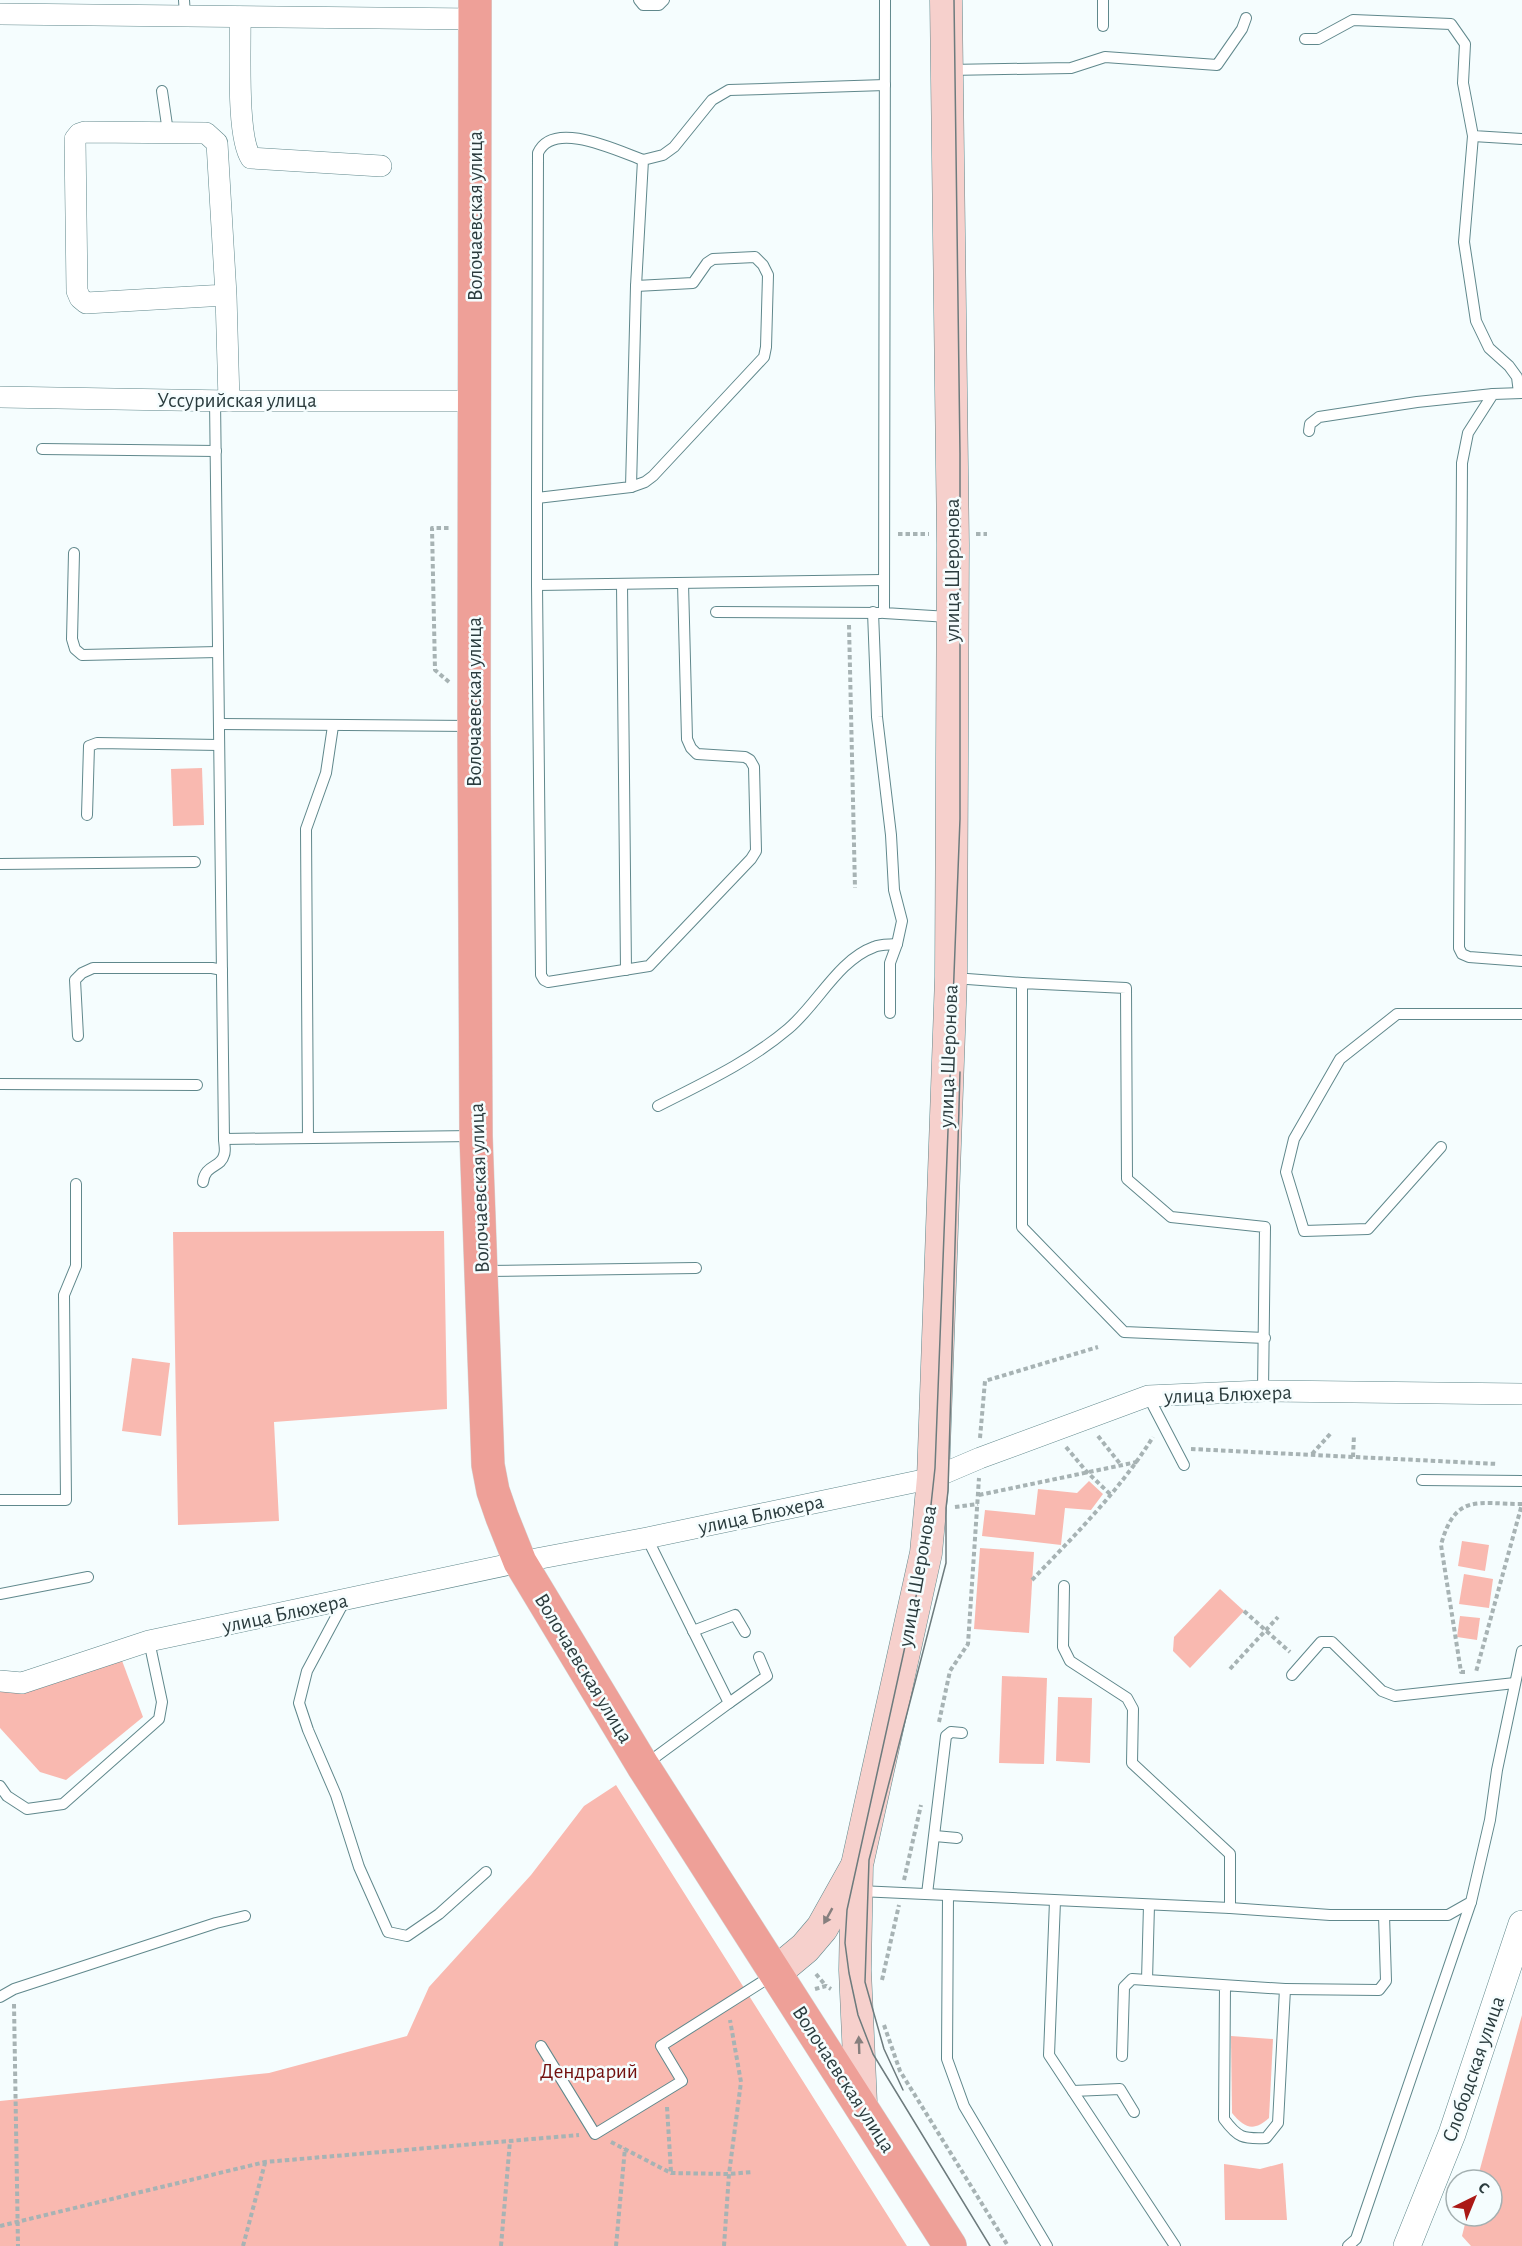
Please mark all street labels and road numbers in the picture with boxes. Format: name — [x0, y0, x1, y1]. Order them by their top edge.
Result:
street label: Волочаевская улица — [465, 130, 486, 301]
street label: Уссурийская улица — [157, 390, 317, 411]
street label: улица Шеронова — [942, 498, 963, 643]
street label: Волочаевская улица — [464, 616, 485, 787]
street label: улица Шеронова — [935, 984, 962, 1129]
street label: Волочаевская улица — [466, 1102, 493, 1274]
street label: улица Блюхера — [1163, 1382, 1293, 1407]
street label: улица Блюхера — [696, 1491, 826, 1538]
street label: улица Шеронова — [895, 1503, 940, 1649]
street label: улица Блюхера — [220, 1590, 350, 1637]
street label: Волочаевская улица — [531, 1590, 637, 1747]
street label: Слободская улица — [1439, 1993, 1508, 2145]
street label: Волочаевская улица — [788, 2002, 899, 2157]

